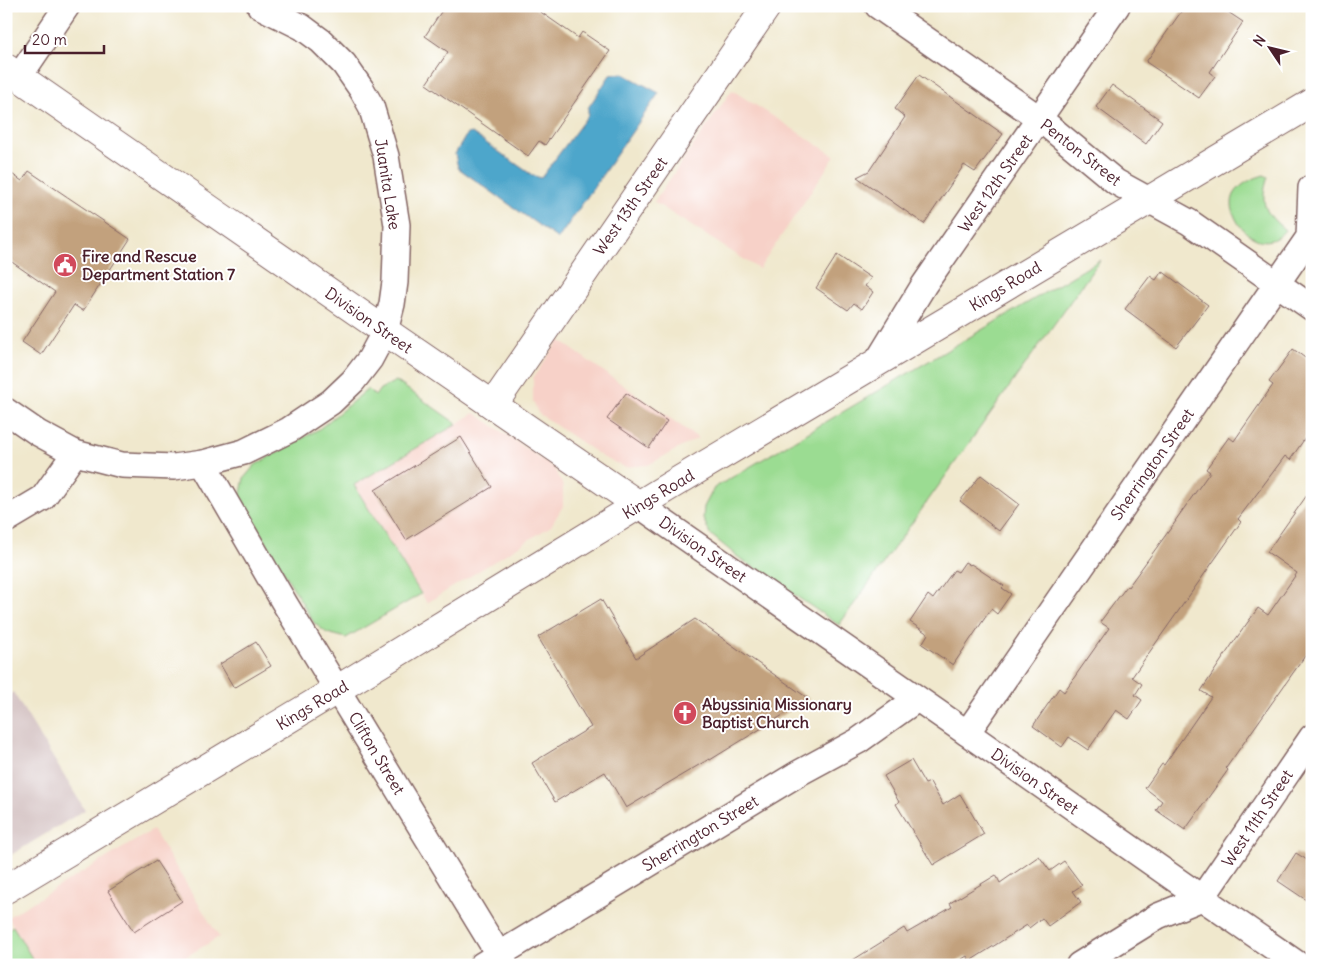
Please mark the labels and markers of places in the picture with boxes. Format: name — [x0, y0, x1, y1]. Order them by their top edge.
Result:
place label: Fire and Rescue Department Station 7 — [82, 246, 235, 285]
public building icon: Fire and Rescue Department Station 7 — [52, 252, 78, 278]
place label: Abyssinia Missionary Baptist Church — [702, 694, 852, 733]
church icon: Abyssinia Missionary Baptist Church — [672, 700, 698, 726]

